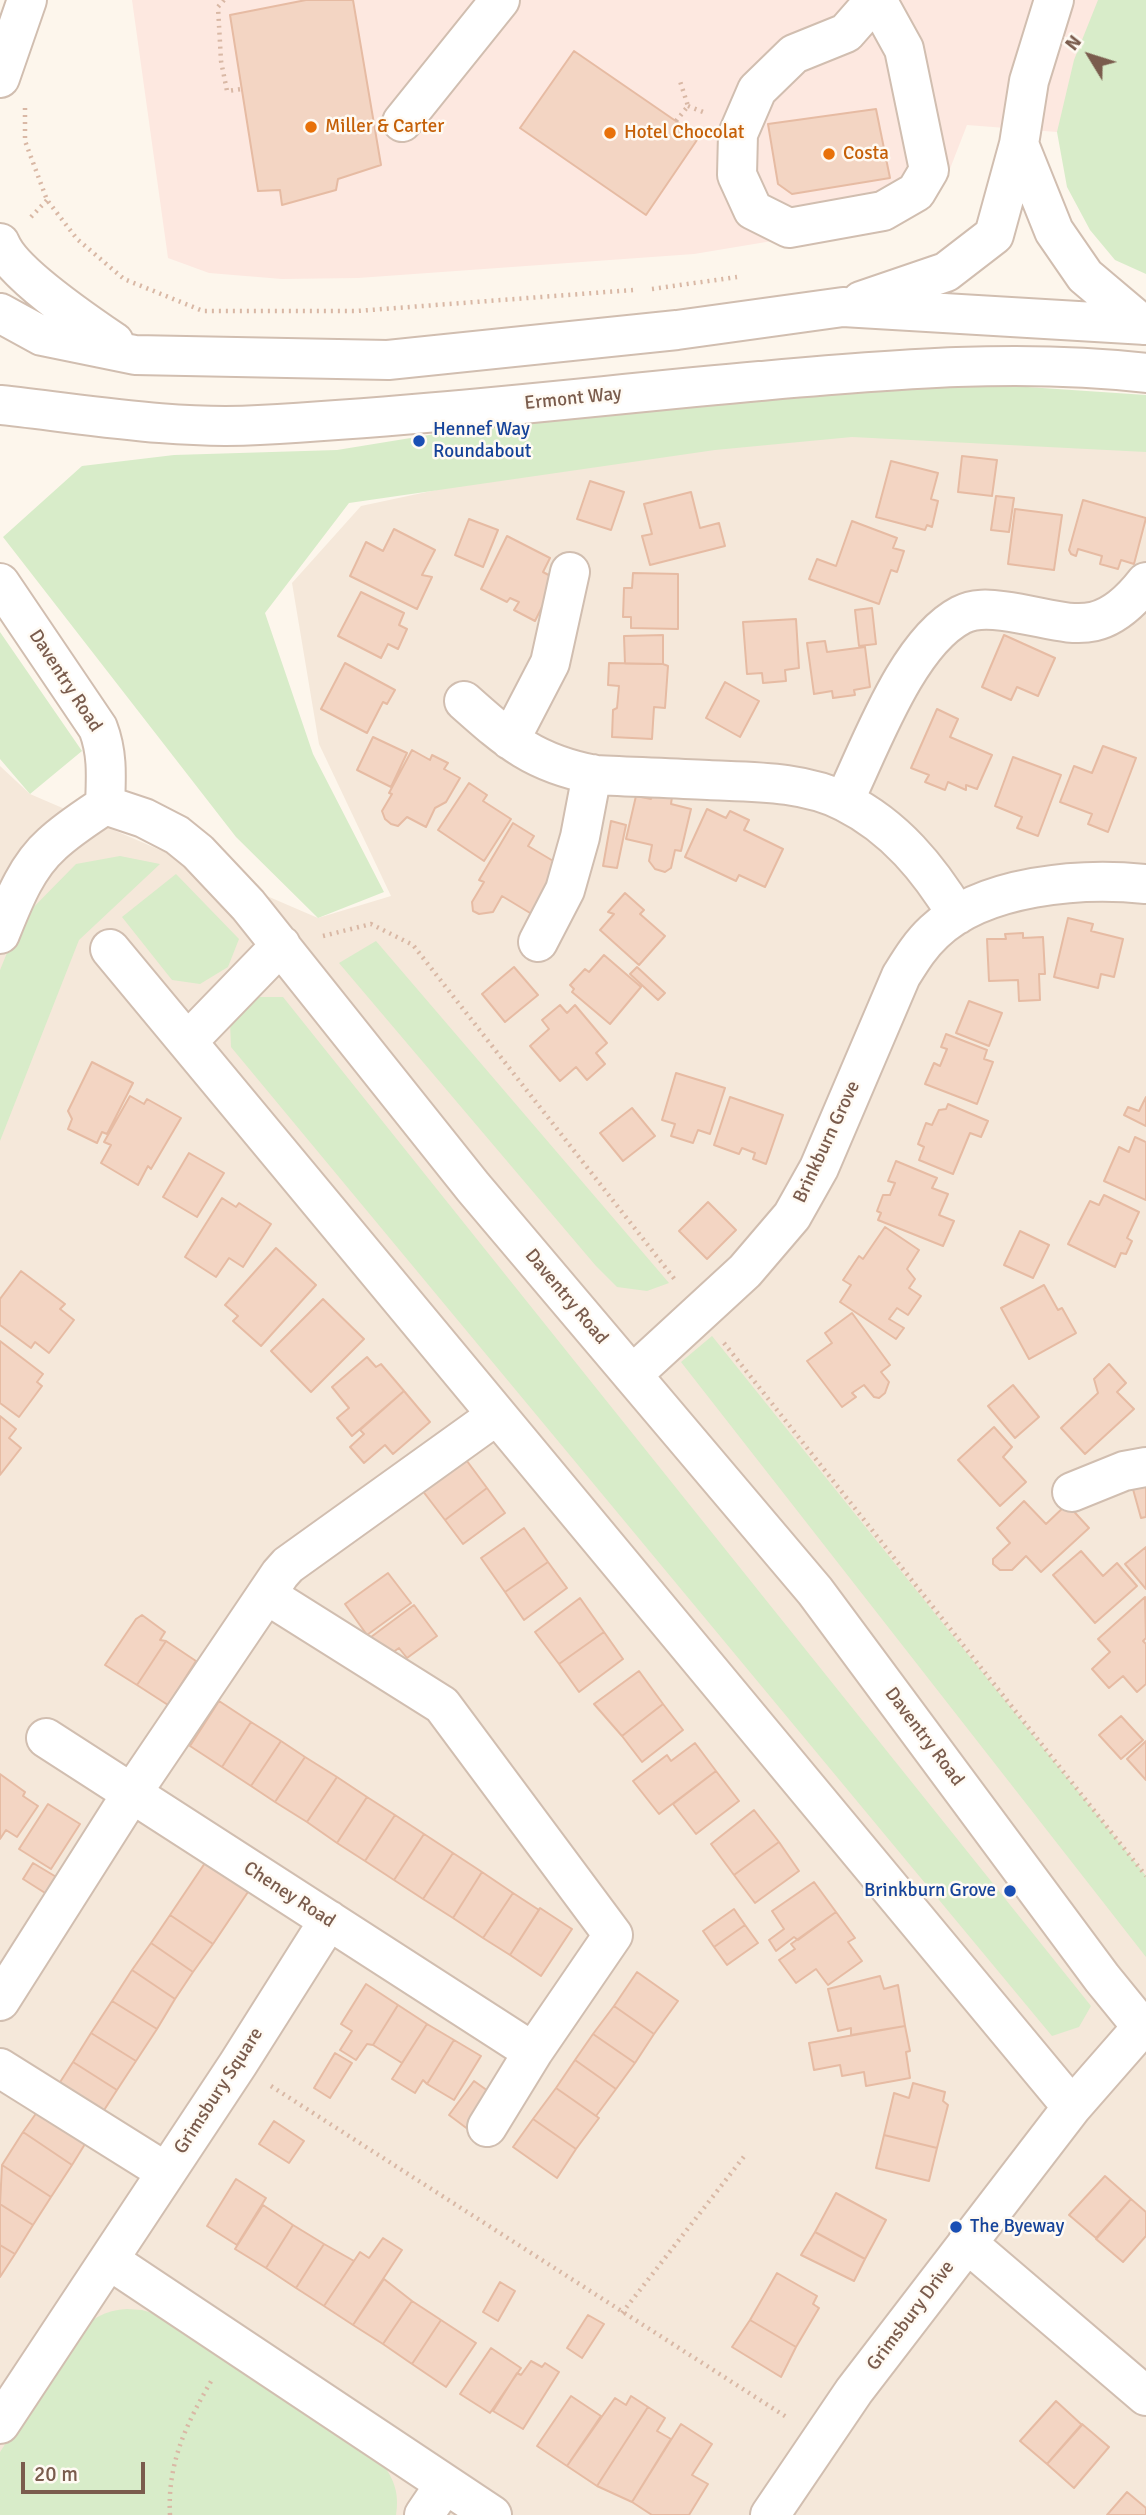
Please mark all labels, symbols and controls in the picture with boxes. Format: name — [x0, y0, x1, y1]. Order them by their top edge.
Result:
north arrow — [1055, 21, 1125, 91]
text: N — [1060, 30, 1087, 56]
place label: Miller & Carter — [325, 116, 444, 138]
marker: Miller & Carter — [303, 119, 319, 135]
place label: Hotel Chocolat — [624, 122, 744, 144]
marker: Hotel Chocolat — [602, 125, 618, 141]
place label: Costa — [843, 143, 889, 165]
marker: Costa — [821, 146, 837, 162]
street label: Ermont Way — [523, 383, 623, 415]
place label: Hennef Way Roundabout — [433, 419, 531, 463]
marker: Hennef Way Roundabout — [411, 433, 427, 449]
street label: Daventry Road — [23, 625, 107, 737]
street label: Brinkburn Grove — [789, 1077, 865, 1207]
street label: Daventry Road — [519, 1245, 613, 1349]
street label: Daventry Road — [880, 1683, 968, 1791]
street label: Cheney Road — [239, 1857, 339, 1933]
place label: Brinkburn Grove — [864, 1880, 996, 1902]
marker: Brinkburn Grove — [1002, 1883, 1018, 1899]
street label: Grimsbury Square — [170, 2024, 268, 2158]
place label: The Byeway — [970, 2216, 1064, 2238]
marker: The Byeway — [948, 2219, 964, 2235]
street label: Grimsbury Drive — [862, 2257, 960, 2375]
scale bar — [24, 2448, 149, 2492]
text: 20 m — [34, 2461, 78, 2487]

